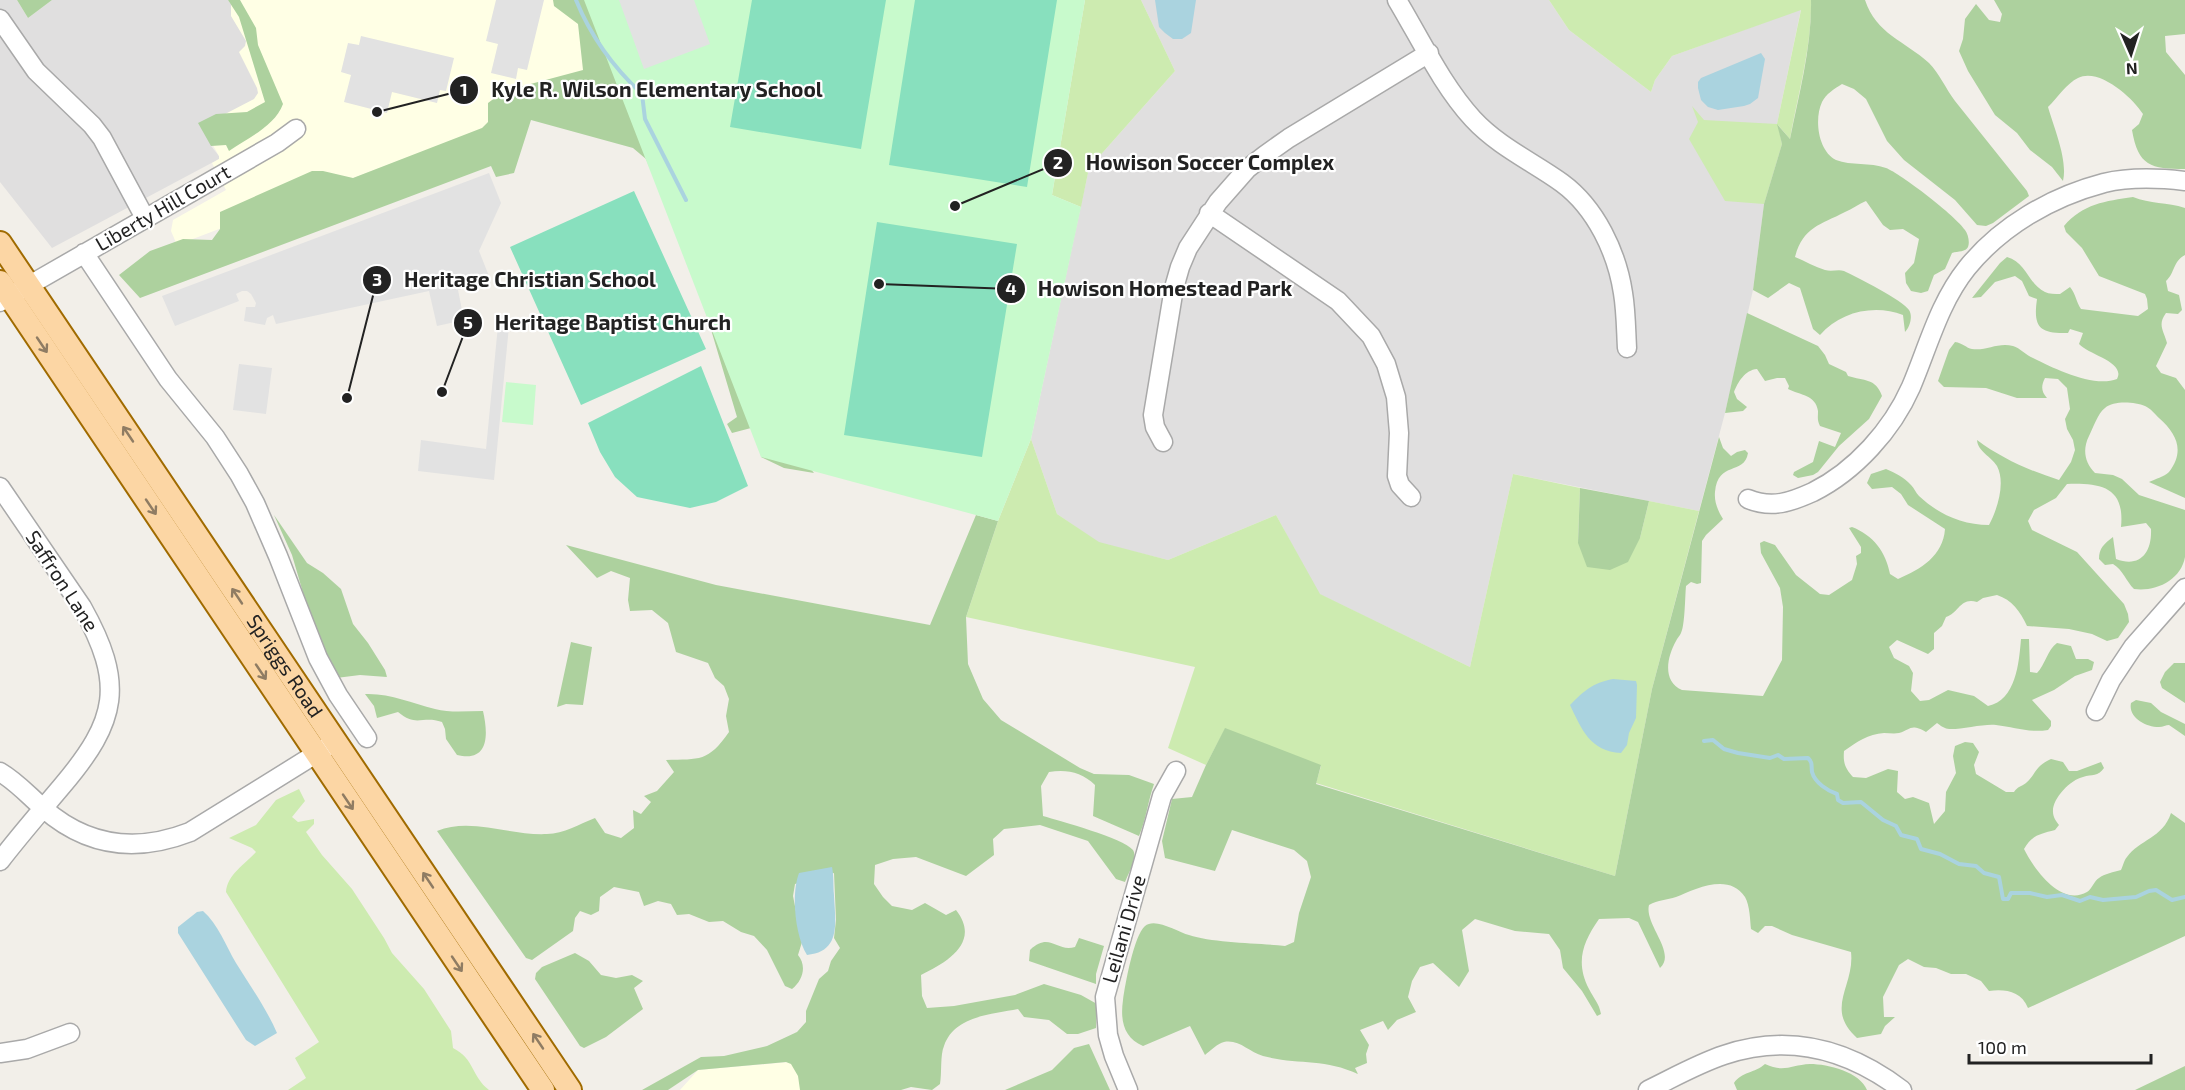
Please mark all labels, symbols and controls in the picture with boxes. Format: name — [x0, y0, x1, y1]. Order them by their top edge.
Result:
north arrow — [2101, 24, 2161, 84]
text: N — [2126, 60, 2138, 79]
callout: Kyle R. Wilson Elementary School — [449, 70, 836, 109]
text: Kyle R. Wilson Elementary School — [491, 76, 823, 102]
text: 1 — [460, 78, 468, 100]
callout: Howison Soccer Complex — [1043, 143, 1346, 182]
text: Howison Soccer Complex — [1086, 149, 1334, 174]
text: 2 — [1053, 151, 1063, 173]
street label: Liberty Hill Court — [91, 159, 234, 255]
callout: Heritage Christian School — [362, 260, 668, 299]
text: Heritage Christian School — [404, 266, 656, 291]
text: 3 — [372, 268, 382, 290]
callout: Howison Homestead Park — [996, 270, 1305, 309]
text: Howison Homestead Park — [1038, 275, 1293, 300]
text: 4 — [1005, 277, 1017, 299]
callout: Heritage Baptist Church — [453, 304, 744, 343]
text: Heritage Baptist Church — [495, 309, 731, 334]
text: 5 — [463, 311, 473, 333]
one-way arrow — [36, 336, 48, 353]
one-way arrow — [122, 426, 135, 443]
one-way arrow — [145, 498, 157, 515]
street label: Saffron Lane — [21, 526, 104, 635]
one-way arrow — [231, 589, 243, 605]
street label: Spriggs Road — [242, 610, 329, 722]
one-way arrow — [255, 663, 267, 679]
one-way arrow — [342, 794, 355, 811]
one-way arrow — [422, 872, 434, 889]
street label: Leilani Drive — [1096, 872, 1150, 986]
one-way arrow — [451, 955, 463, 972]
scale bar — [1969, 1027, 2150, 1065]
one-way arrow — [532, 1034, 544, 1050]
text: 100 m — [1978, 1036, 2027, 1058]

